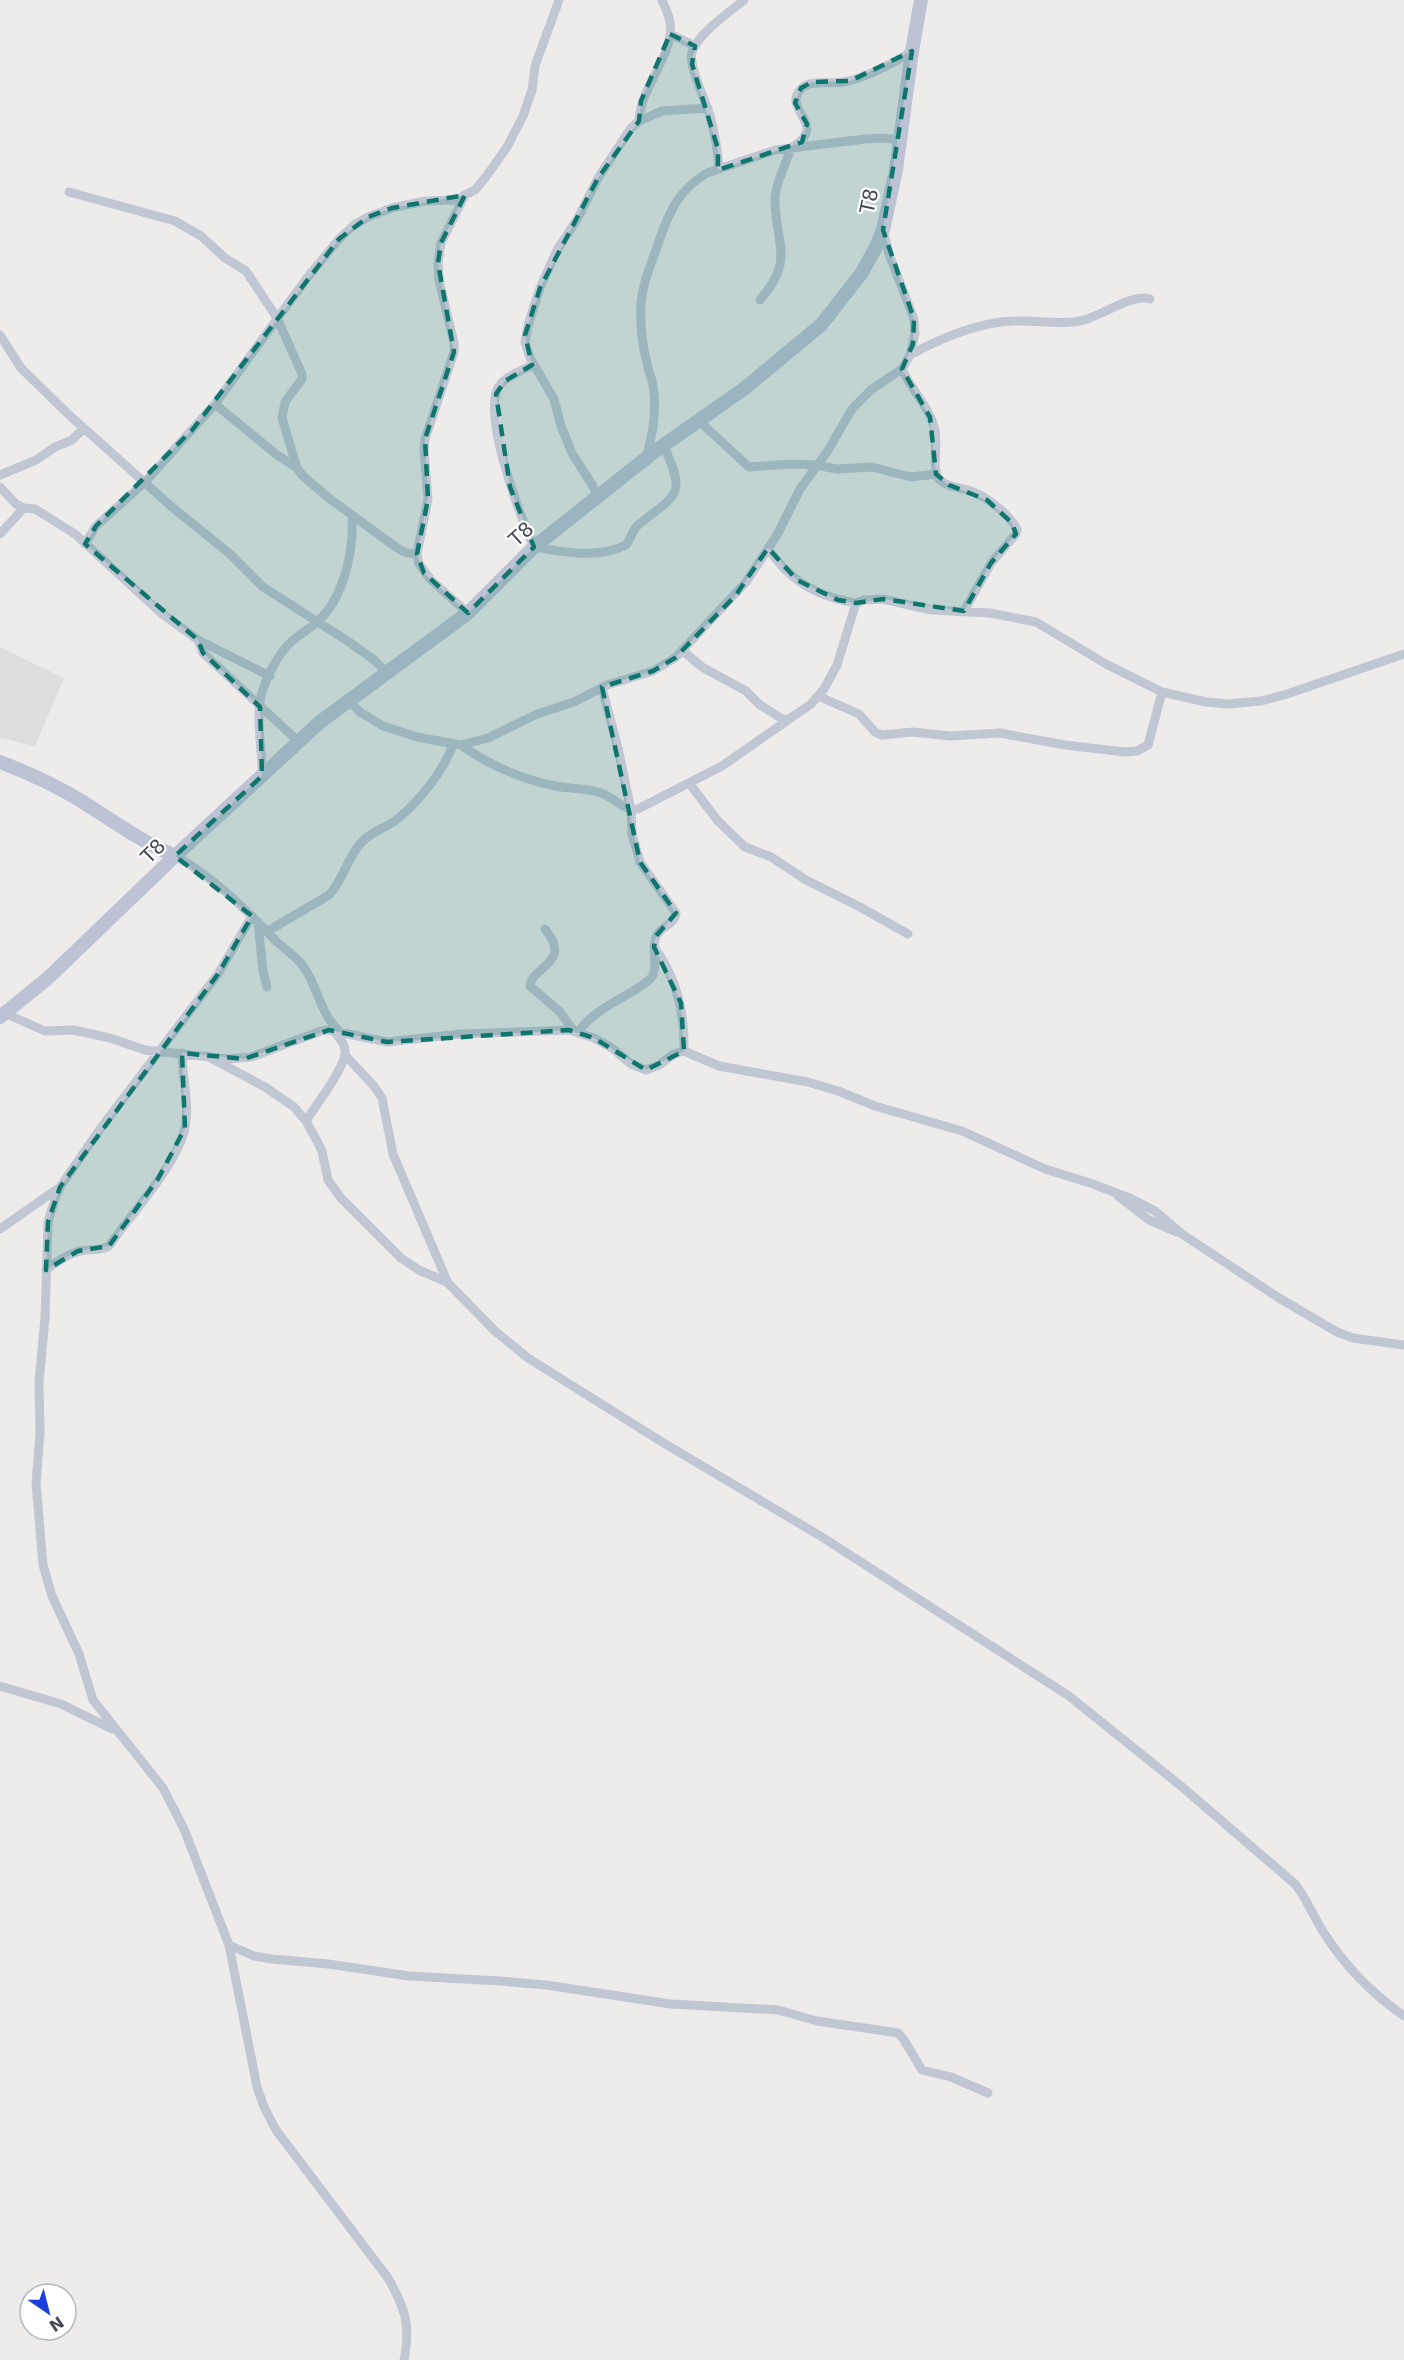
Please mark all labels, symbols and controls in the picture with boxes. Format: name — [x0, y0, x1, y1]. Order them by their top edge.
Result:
street label: T8 — [854, 186, 883, 217]
street label: T8 — [503, 517, 538, 552]
street label: T8 — [135, 834, 170, 869]
north arrow — [18, 2282, 78, 2342]
text: N — [45, 2312, 67, 2335]

